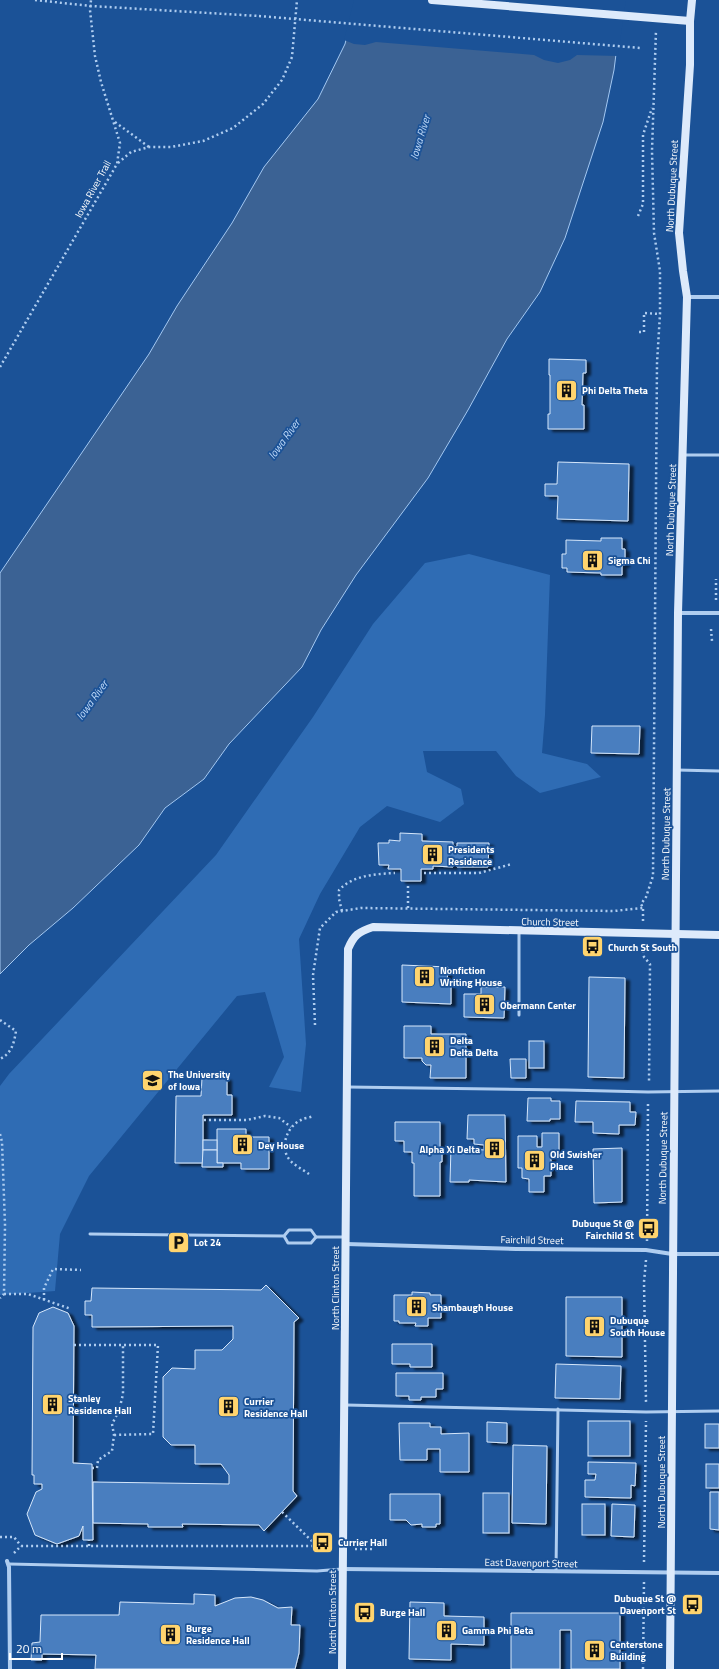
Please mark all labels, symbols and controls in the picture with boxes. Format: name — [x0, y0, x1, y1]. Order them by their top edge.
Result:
water label: Iowa River — [406, 111, 435, 161]
street label: North Dubuque Street — [662, 139, 682, 233]
street label: Iowa River Trail — [71, 158, 115, 220]
building icon: Phi Delta Theta — [553, 377, 579, 403]
place label: Phi Delta Theta — [582, 383, 648, 398]
water label: Iowa River — [264, 415, 305, 462]
street label: North Dubuque Street — [662, 463, 680, 556]
building icon: Sigma Chi — [580, 547, 606, 573]
place label: Sigma Chi — [608, 553, 651, 568]
water label: Iowa River — [72, 676, 113, 723]
street label: North Dubuque Street — [658, 787, 674, 880]
building icon: Presidents Residence — [420, 842, 446, 868]
place label: Presidents Residence — [448, 842, 495, 869]
street label: Church Street — [521, 914, 579, 930]
bus stop icon: Church St South — [579, 934, 605, 960]
place label: Church St South — [608, 940, 677, 955]
building icon: Nonfiction Writing House — [412, 963, 438, 989]
place label: Nonfiction Writing House — [440, 963, 502, 990]
building icon: Obermann Center — [471, 992, 497, 1018]
place label: Obermann Center — [500, 998, 576, 1013]
building icon: Delta Delta Delta — [422, 1033, 448, 1059]
place label: Delta Delta Delta — [450, 1033, 498, 1060]
school or university icon: The University of Iowa — [140, 1067, 166, 1093]
place label: The University of Iowa — [168, 1067, 230, 1094]
street label: North Dubuque Street — [655, 1111, 671, 1204]
building icon: Dey House — [230, 1132, 256, 1158]
building icon: Alpha Xi Delta — [482, 1136, 508, 1162]
place label: Dey House — [258, 1138, 304, 1153]
place label: Alpha Xi Delta — [420, 1142, 480, 1157]
building icon: Old Swisher Place — [522, 1147, 548, 1173]
place label: Old Swisher Place — [550, 1147, 602, 1174]
place label: Dubuque St @ Fairchild St — [572, 1216, 634, 1243]
bus stop icon: Dubuque St @ Fairchild St — [636, 1216, 662, 1242]
parking icon: Lot 24 — [166, 1229, 192, 1255]
street label: Fairchild Street — [500, 1232, 564, 1248]
place label: Lot 24 — [194, 1235, 221, 1250]
street label: North Clinton Street — [328, 1246, 343, 1330]
building icon: Shambaugh House — [404, 1294, 430, 1320]
place label: Shambaugh House — [432, 1300, 513, 1315]
building icon: Dubuque South House — [581, 1313, 607, 1339]
place label: Dubuque South House — [610, 1313, 665, 1340]
building icon: Stanley Residence Hall — [40, 1391, 66, 1417]
place label: Stanley Residence Hall — [68, 1391, 132, 1418]
building icon: Currier Residence Hall — [215, 1394, 241, 1420]
place label: Currier Residence Hall — [244, 1394, 308, 1421]
street label: North Dubuque Street — [654, 1435, 669, 1528]
bus stop icon: Currier Hall — [309, 1529, 335, 1555]
place label: Currier Hall — [338, 1535, 388, 1550]
street label: East Davenport Street — [484, 1555, 578, 1571]
street label: North Clinton Street — [325, 1570, 340, 1654]
place label: Dubuque St @ Davenport St — [614, 1591, 676, 1618]
bus stop icon: Dubuque St @ Davenport St — [679, 1591, 705, 1617]
bus stop icon: Burge Hall — [351, 1599, 377, 1625]
place label: Burge Hall — [380, 1605, 426, 1620]
building icon: Gamma Phi Beta — [434, 1617, 460, 1643]
building icon: Burge Residence Hall — [157, 1621, 183, 1647]
place label: Burge Residence Hall — [186, 1621, 250, 1648]
place label: Gamma Phi Beta — [462, 1623, 533, 1638]
scale bar — [10, 1635, 62, 1661]
building icon: Centerstone Building — [582, 1637, 608, 1663]
place label: Centerstone Building — [610, 1637, 663, 1664]
text: 20 m — [16, 1639, 42, 1658]

